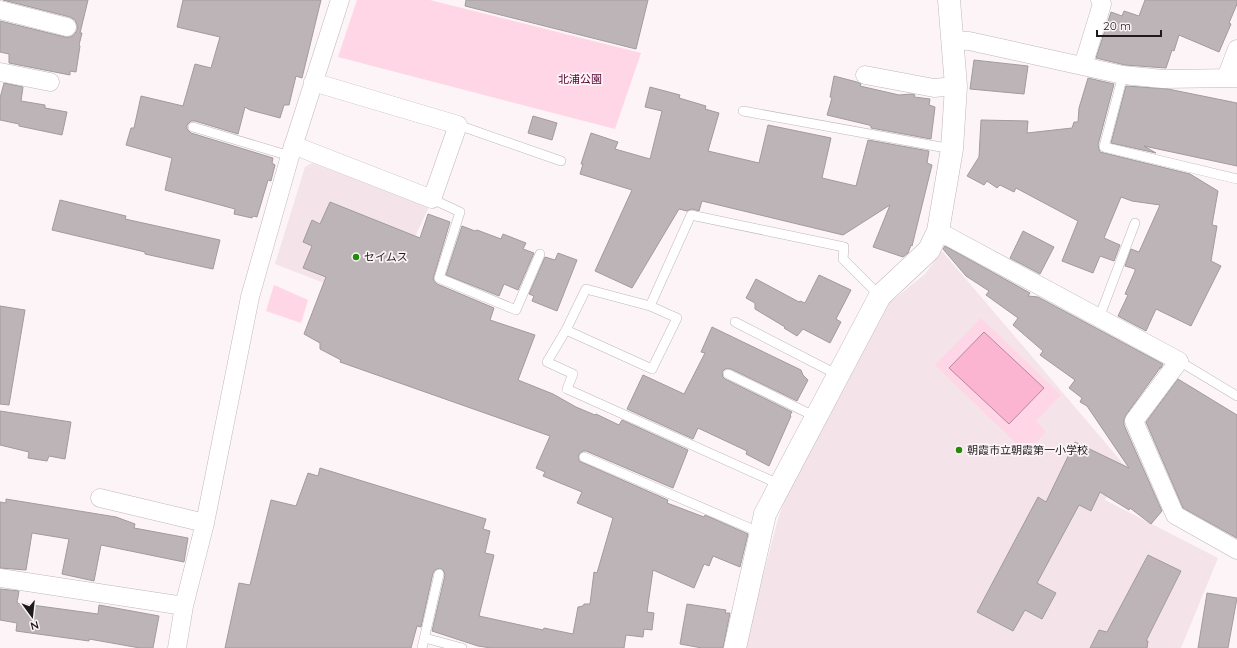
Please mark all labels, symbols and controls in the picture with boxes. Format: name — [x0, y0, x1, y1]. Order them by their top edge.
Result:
scale bar — [1097, 12, 1161, 38]
text: 20 m — [1103, 18, 1131, 33]
park label: 北浦公園 — [558, 72, 602, 86]
place label: セイムス — [364, 250, 408, 264]
marker: セイムス — [351, 252, 361, 262]
place label: 朝霞市立朝霞第一小学校 — [967, 443, 1088, 457]
marker: 朝霞市立朝霞第一小学校 — [954, 445, 964, 455]
north arrow — [12, 596, 52, 636]
text: N — [29, 618, 40, 633]

